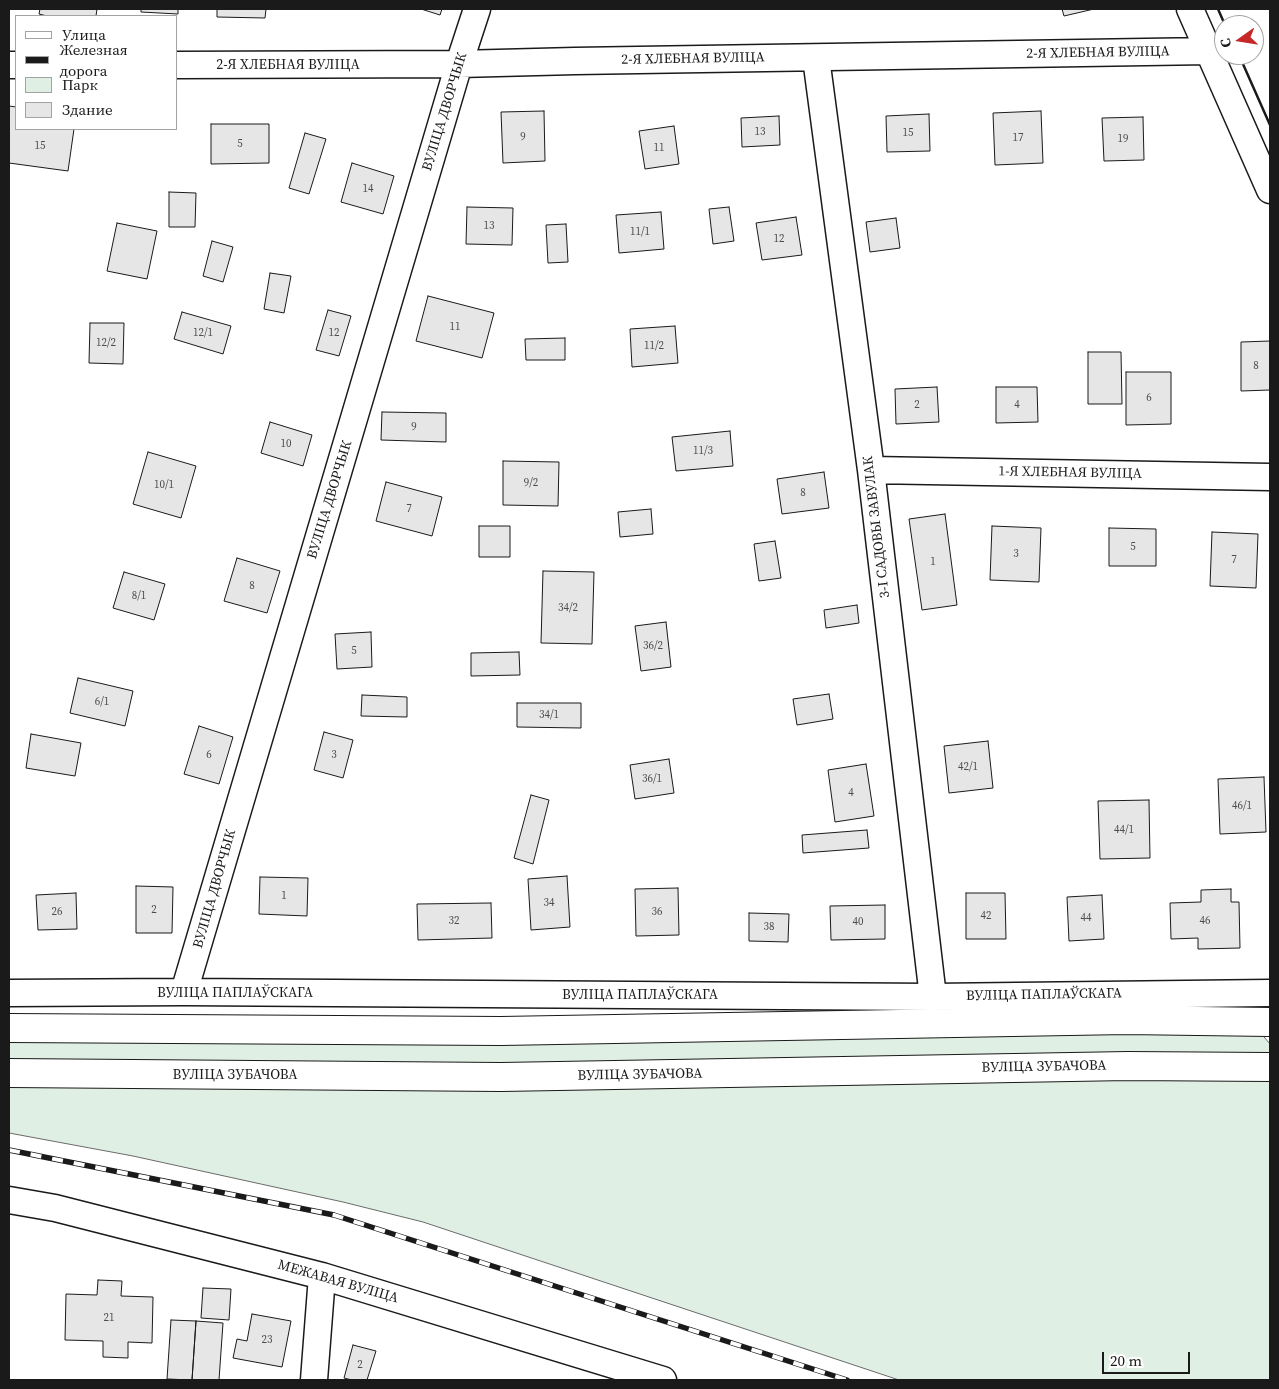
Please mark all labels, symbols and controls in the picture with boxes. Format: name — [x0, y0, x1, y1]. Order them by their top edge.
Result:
legend — [15, 15, 178, 130]
north arrow — [1214, 15, 1264, 65]
text: Улица — [62, 24, 106, 45]
text: С — [1215, 37, 1236, 50]
text: Железная дорога — [59, 39, 128, 81]
street label: 2-Я ХЛЕБНАЯ ВУЛІЦА — [1026, 43, 1170, 63]
street label: 2-Я ХЛЕБНАЯ ВУЛІЦА — [621, 49, 765, 69]
street label: ВУЛІЦА ДВОРЧЫК — [419, 51, 471, 173]
street label: 2-Я ХЛЕБНАЯ ВУЛІЦА — [216, 57, 360, 73]
text: Парк — [62, 74, 98, 95]
text: Здание — [62, 99, 113, 120]
house number: 13 — [755, 125, 765, 139]
house number: 15 — [903, 126, 913, 140]
house number: 9 — [520, 130, 526, 144]
house number: 17 — [1013, 131, 1023, 145]
house number: 19 — [1118, 132, 1128, 146]
house number: 5 — [237, 137, 243, 151]
house number: 15 — [35, 139, 45, 153]
house number: 11 — [654, 141, 664, 155]
house number: 14 — [363, 182, 373, 196]
house number: 13 — [484, 219, 494, 233]
house number: 11/1 — [630, 225, 650, 239]
house number: 12 — [774, 232, 784, 246]
house number: 11 — [450, 320, 460, 334]
house number: 12/1 — [193, 326, 213, 340]
house number: 12 — [329, 326, 339, 340]
house number: 12/2 — [96, 336, 116, 350]
house number: 11/2 — [644, 339, 664, 353]
house number: 8 — [1253, 359, 1259, 373]
house number: 6 — [1146, 391, 1152, 405]
house number: 2 — [914, 398, 920, 412]
house number: 4 — [1014, 398, 1020, 412]
house number: 9 — [411, 420, 417, 434]
house number: 10 — [281, 437, 291, 451]
street label: ВУЛІЦА ДВОРЧЫК — [304, 439, 356, 561]
house number: 11/3 — [693, 444, 713, 458]
street label: 3-І САДОВЫ ЗАВУЛАК — [860, 455, 894, 599]
street label: 1-Я ХЛЕБНАЯ ВУЛІЦА — [998, 463, 1142, 483]
house number: 9/2 — [524, 476, 538, 490]
house number: 10/1 — [154, 478, 174, 492]
house number: 8 — [800, 486, 806, 500]
house number: 7 — [406, 502, 412, 516]
house number: 5 — [1130, 540, 1136, 554]
house number: 3 — [1013, 547, 1019, 561]
house number: 7 — [1231, 553, 1237, 567]
house number: 1 — [930, 555, 936, 569]
house number: 8 — [249, 579, 255, 593]
house number: 8/1 — [132, 589, 146, 603]
house number: 34/2 — [558, 601, 578, 615]
house number: 36/2 — [643, 639, 663, 653]
house number: 5 — [351, 644, 357, 658]
house number: 6/1 — [95, 695, 109, 709]
house number: 34/1 — [539, 708, 559, 722]
house number: 6 — [206, 748, 212, 762]
house number: 3 — [331, 748, 337, 762]
house number: 42/1 — [958, 760, 978, 774]
house number: 36/1 — [642, 772, 662, 786]
house number: 4 — [848, 786, 854, 800]
house number: 46/1 — [1232, 799, 1252, 813]
house number: 44/1 — [1114, 823, 1134, 837]
street label: ВУЛІЦА ДВОРЧЫК — [190, 828, 240, 950]
house number: 1 — [281, 889, 287, 903]
house number: 34 — [544, 896, 554, 910]
house number: 2 — [151, 903, 157, 917]
house number: 26 — [52, 905, 62, 919]
house number: 36 — [652, 905, 662, 919]
house number: 42 — [981, 909, 991, 923]
house number: 44 — [1081, 911, 1091, 925]
house number: 32 — [449, 914, 459, 928]
house number: 46 — [1200, 914, 1210, 928]
house number: 40 — [853, 915, 863, 929]
house number: 38 — [764, 920, 774, 934]
street label: ВУЛІЦА ПАПЛАЎСКАГА — [157, 985, 313, 1001]
street label: ВУЛІЦА ПАПЛАЎСКАГА — [966, 985, 1122, 1005]
street label: ВУЛІЦА ПАПЛАЎСКАГА — [562, 987, 718, 1003]
street label: ВУЛІЦА ЗУБАЧОВА — [981, 1058, 1107, 1076]
street label: ВУЛІЦА ЗУБАЧОВА — [577, 1066, 703, 1084]
street label: ВУЛІЦА ЗУБАЧОВА — [172, 1067, 298, 1083]
street label: МЕЖАВАЯ ВУЛІЦА — [276, 1257, 400, 1307]
house number: 21 — [104, 1311, 114, 1325]
house number: 23 — [262, 1333, 272, 1347]
scale bar — [1104, 1342, 1192, 1374]
text: 20 m — [1110, 1350, 1142, 1371]
house number: 2 — [357, 1358, 363, 1372]

